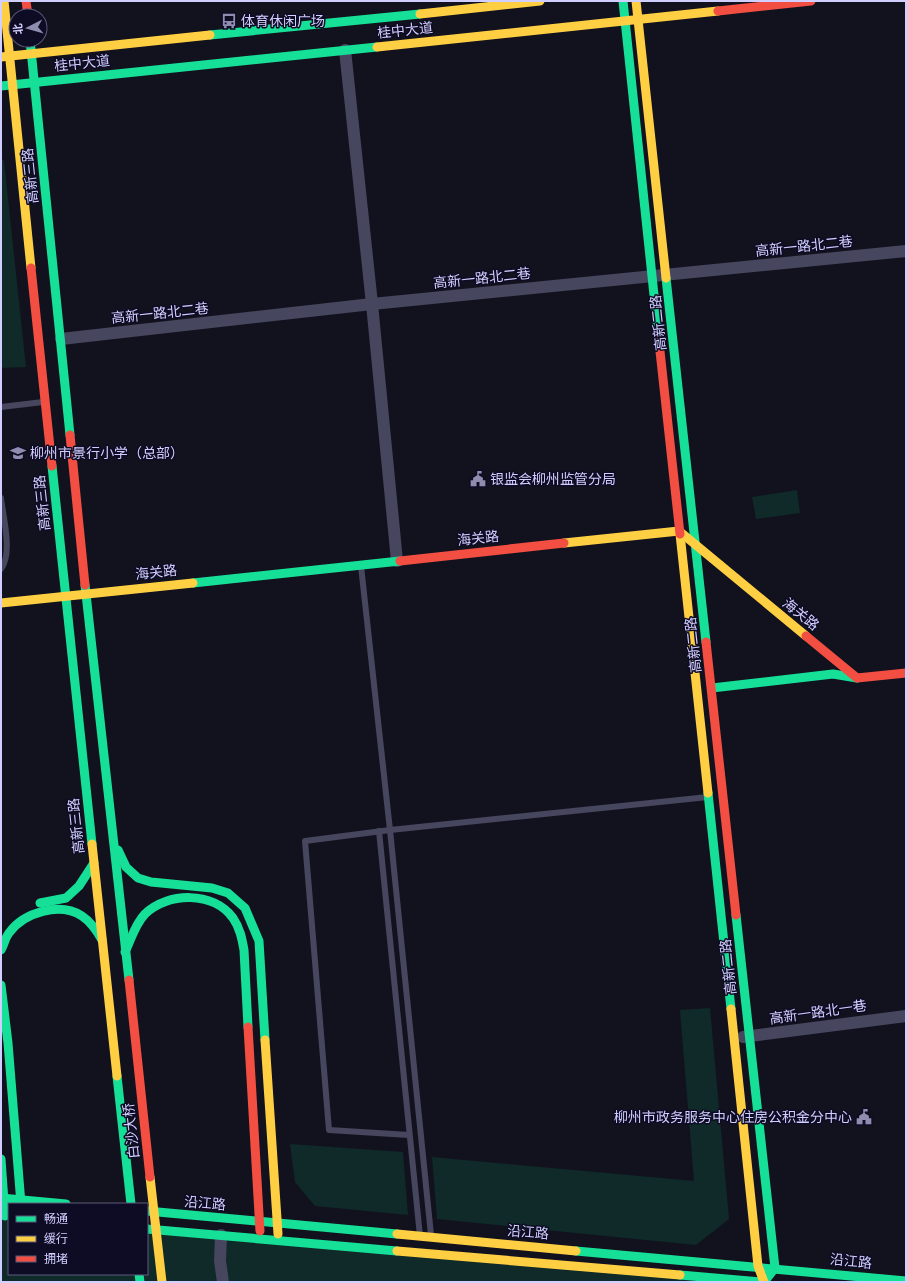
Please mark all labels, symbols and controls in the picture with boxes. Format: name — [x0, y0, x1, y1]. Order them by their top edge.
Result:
north arrow — [8, 8, 48, 48]
bus stop icon: 体育休闲广场 — [220, 12, 238, 30]
place label: 体育休闲广场 — [241, 13, 325, 29]
street label: 桂中大道 — [376, 19, 434, 41]
text: 北 — [12, 23, 25, 35]
street label: 桂中大道 — [53, 52, 111, 74]
street label: 高新三路 — [19, 147, 41, 205]
street label: 高新一路北二巷 — [754, 233, 854, 259]
street label: 高新一路北二巷 — [432, 265, 532, 291]
street label: 高新二路 — [647, 294, 669, 352]
street label: 高新一路北二巷 — [110, 300, 210, 326]
school or university icon: 柳州市景行小学（总部） — [9, 444, 27, 462]
place label: 柳州市景行小学（总部） — [30, 445, 184, 461]
public building icon: 银监会柳州监管分局 — [469, 470, 487, 488]
place label: 银监会柳州监管分局 — [490, 471, 616, 487]
street label: 高新三路 — [31, 474, 53, 532]
street label: 海关路 — [456, 528, 500, 548]
street label: 海关路 — [134, 562, 178, 582]
street label: 海关路 — [780, 595, 822, 633]
street label: 高新二路 — [682, 616, 704, 674]
street label: 高新三路 — [65, 797, 87, 855]
street label: 高新二路 — [717, 938, 739, 996]
street label: 高新一路北一巷 — [768, 997, 868, 1027]
street label: 白沙大桥 — [120, 1102, 142, 1160]
public building icon: 柳州市政务服务中心住房公积金分中心 — [855, 1108, 873, 1126]
place label: 柳州市政务服务中心住房公积金分中心 — [614, 1109, 852, 1125]
street label: 沿江路 — [183, 1193, 227, 1213]
legend — [8, 1203, 148, 1275]
text: 畅通 — [44, 1212, 68, 1226]
street label: 沿江路 — [506, 1222, 550, 1242]
text: 缓行 — [44, 1232, 68, 1246]
street label: 沿江路 — [829, 1251, 873, 1271]
text: 拥堵 — [44, 1252, 68, 1266]

